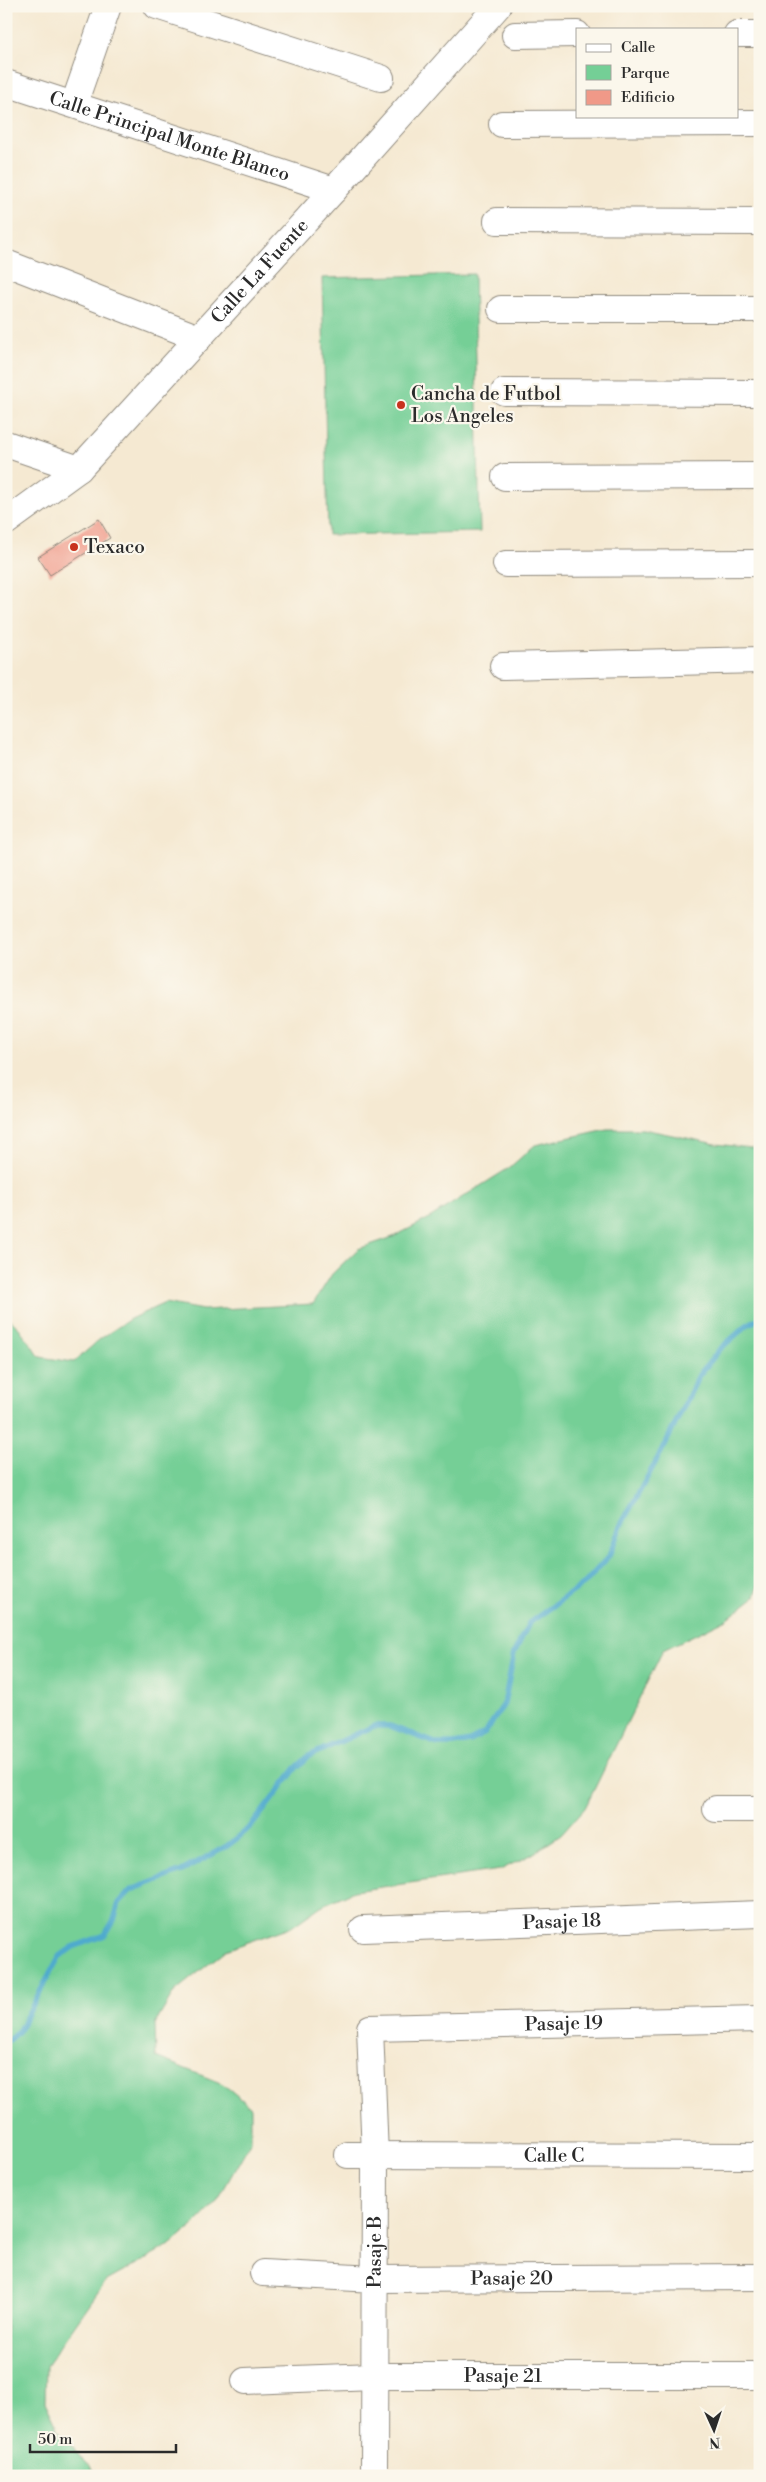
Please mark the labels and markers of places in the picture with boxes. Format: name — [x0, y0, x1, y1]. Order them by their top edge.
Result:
place label: Cancha de Futbol Los Angeles — [411, 382, 561, 428]
marker: Cancha de Futbol Los Angeles — [395, 399, 407, 411]
place label: Texaco — [84, 535, 145, 559]
marker: Texaco — [68, 541, 80, 553]

